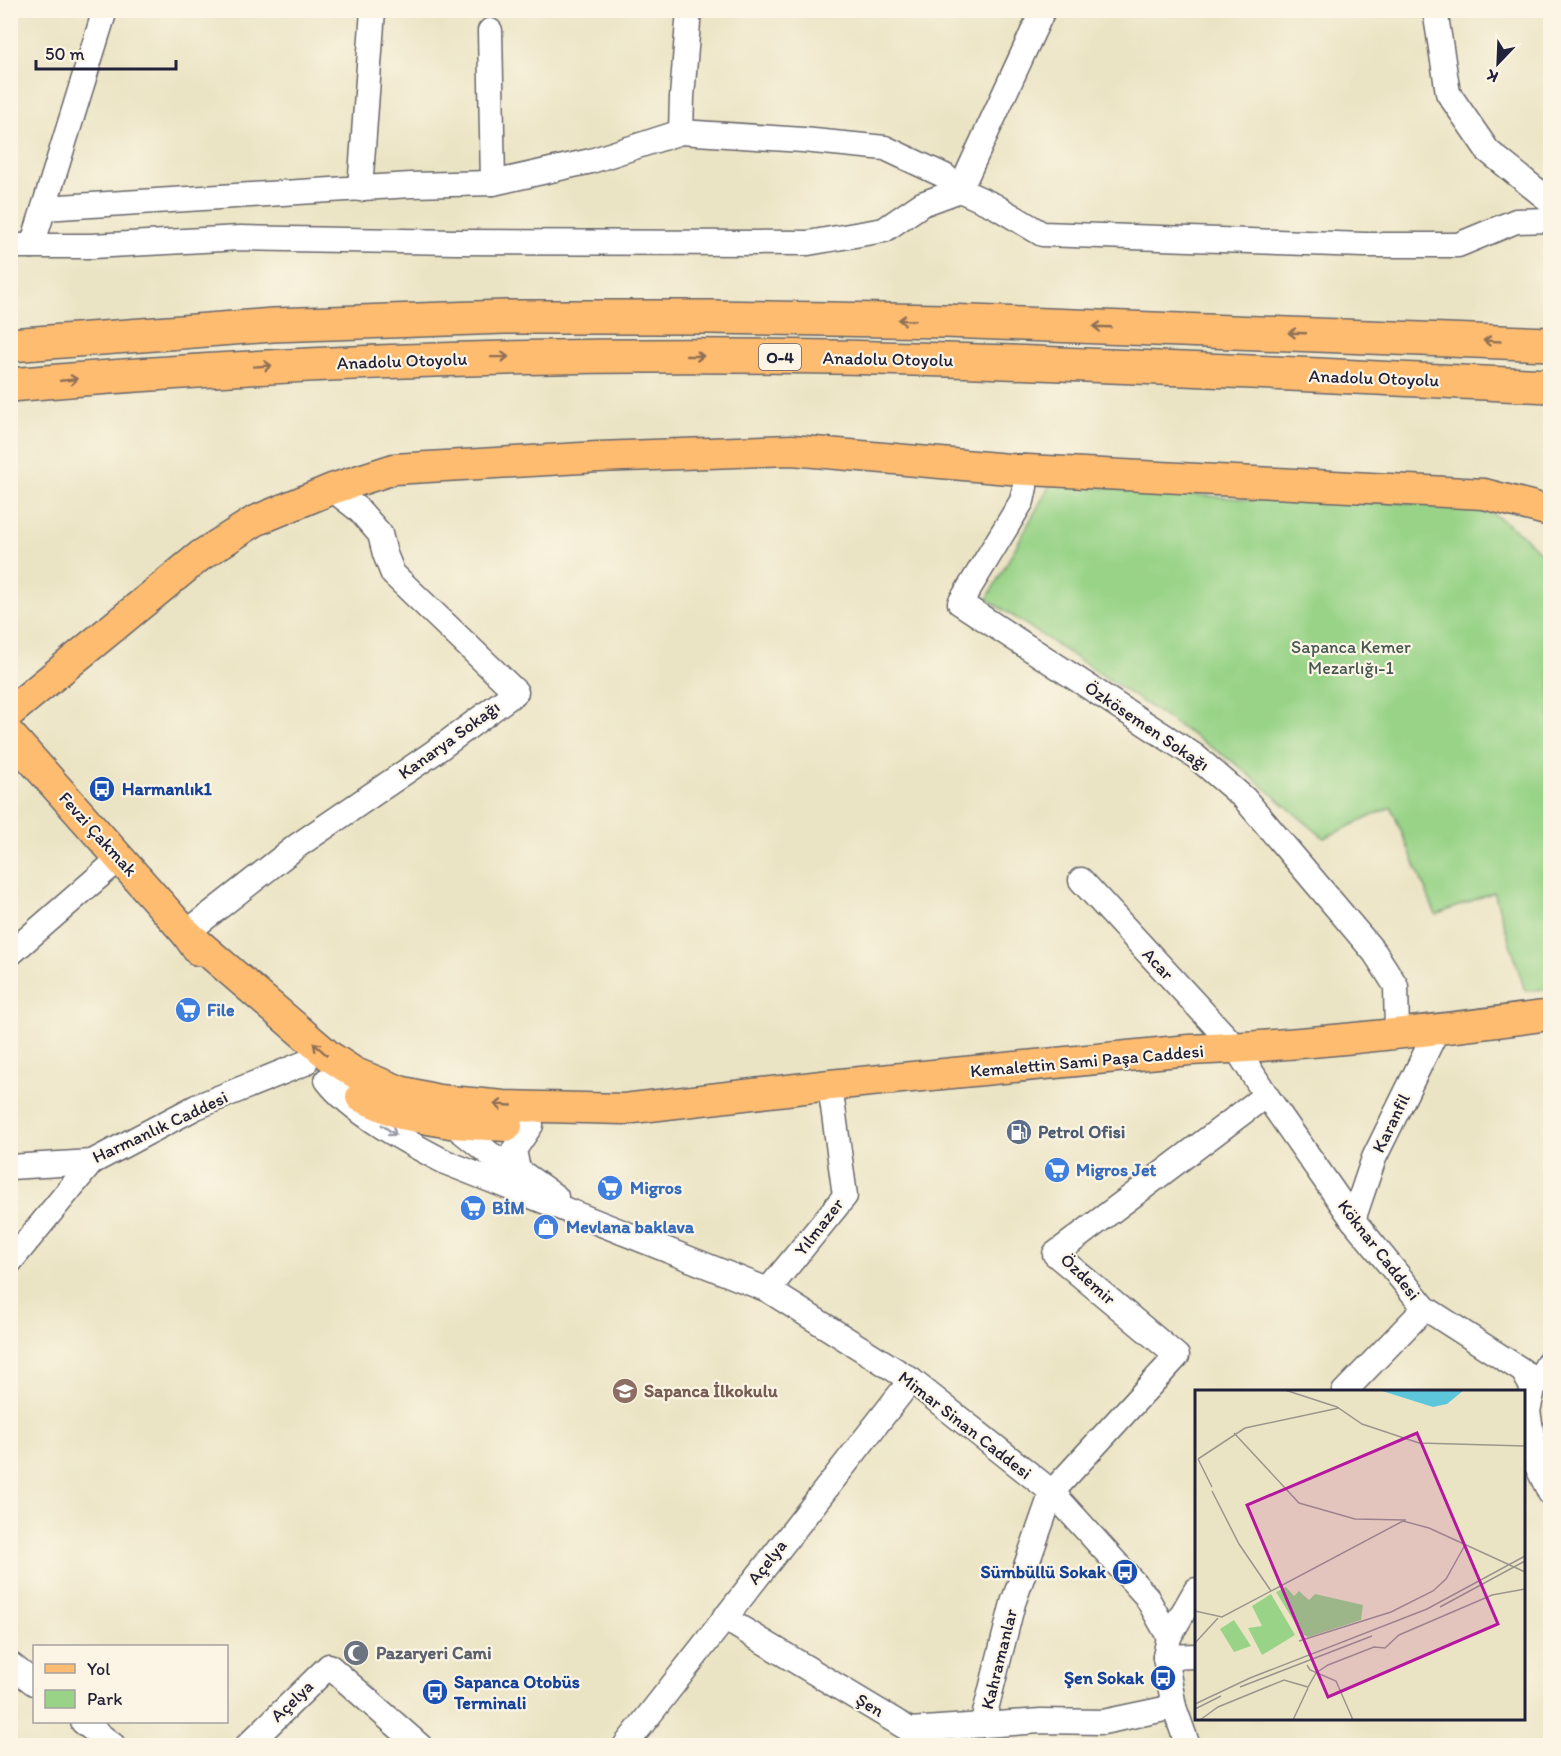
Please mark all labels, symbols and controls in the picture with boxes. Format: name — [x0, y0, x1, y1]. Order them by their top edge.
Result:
scale bar — [36, 33, 176, 71]
north arrow — [1468, 33, 1528, 93]
text: 50 m — [45, 43, 85, 65]
text: K — [1483, 65, 1501, 87]
one-way arrow — [898, 315, 918, 326]
one-way arrow — [1093, 321, 1113, 332]
one-way arrow — [1288, 328, 1308, 339]
one-way arrow — [1483, 336, 1503, 347]
road number: O-4 — [759, 344, 801, 370]
street label: Anadolu Otoyolu — [822, 347, 954, 371]
street label: Anadolu Otoyolu — [336, 348, 468, 374]
one-way arrow — [685, 350, 705, 362]
one-way arrow — [490, 351, 510, 363]
one-way arrow — [253, 360, 273, 371]
street label: Anadolu Otoyolu — [1308, 365, 1440, 391]
one-way arrow — [58, 374, 78, 385]
park label: Sapanca Kemer Mezarlığı-1 — [1291, 636, 1411, 679]
street label: Özkösemen Sokağı — [1080, 676, 1214, 776]
street label: Kanarya Sokağı — [394, 696, 504, 784]
bus stop icon: Harmanlık1 — [87, 774, 117, 804]
place label: Harmanlık1 — [122, 778, 213, 800]
street label: Fevzi Çakmak — [54, 787, 142, 881]
street label: Acar — [1138, 943, 1179, 985]
supermarket icon: File — [173, 995, 203, 1025]
place label: File — [207, 999, 235, 1021]
street label: Kemalettin Sami Paşa Caddesi — [969, 1040, 1205, 1082]
one-way arrow — [313, 1042, 328, 1056]
street label: Harmanlık Caddesi — [89, 1086, 231, 1168]
street label: Karanfil — [1367, 1090, 1415, 1156]
one-way arrow — [493, 1100, 513, 1111]
fuel station icon: Petrol Ofisi — [1004, 1117, 1034, 1147]
place label: Petrol Ofisi — [1038, 1121, 1125, 1143]
one-way arrow — [380, 1124, 396, 1136]
supermarket icon: Migros Jet — [1042, 1155, 1072, 1185]
place label: Migros Jet — [1076, 1159, 1157, 1181]
supermarket icon: Migros — [595, 1173, 625, 1203]
place label: Migros — [630, 1177, 682, 1199]
supermarket icon: BİM — [458, 1193, 488, 1223]
street label: Yılmazer — [790, 1193, 849, 1260]
street label: Köknar Caddesi — [1333, 1195, 1425, 1305]
place label: BİM — [492, 1197, 525, 1219]
shop icon: Mevlana baklava — [531, 1212, 561, 1242]
place label: Mevlana baklava — [566, 1216, 695, 1238]
street label: Özdemir — [1056, 1249, 1121, 1310]
street label: Mimar Sinan Caddesi — [894, 1366, 1036, 1484]
school or university icon: Sapanca İlkokulu — [610, 1376, 640, 1406]
place label: Sapanca İlkokulu — [644, 1380, 779, 1402]
inset map — [1195, 1390, 1525, 1720]
street label: Açelya — [743, 1535, 791, 1589]
bus stop icon: Sümbüllü Sokak — [1110, 1557, 1140, 1587]
place label: Sümbüllü Sokak — [981, 1561, 1107, 1583]
street label: Kahramanlar — [976, 1606, 1022, 1711]
mosque icon: Pazaryeri Cami — [341, 1638, 371, 1668]
place label: Pazaryeri Cami — [376, 1642, 492, 1664]
legend — [33, 1645, 228, 1723]
text: Yol — [87, 1658, 110, 1680]
bus stop icon: Şen Sokak — [1148, 1663, 1178, 1693]
place label: Şen Sokak — [1064, 1667, 1145, 1689]
place label: Sapanca Otobüs Terminali — [453, 1671, 580, 1714]
street label: Açelya — [266, 1675, 318, 1727]
bus stop icon: Sapanca Otobüs Terminali — [420, 1677, 450, 1707]
text: Park — [87, 1688, 122, 1710]
street label: Şen — [852, 1688, 888, 1722]

